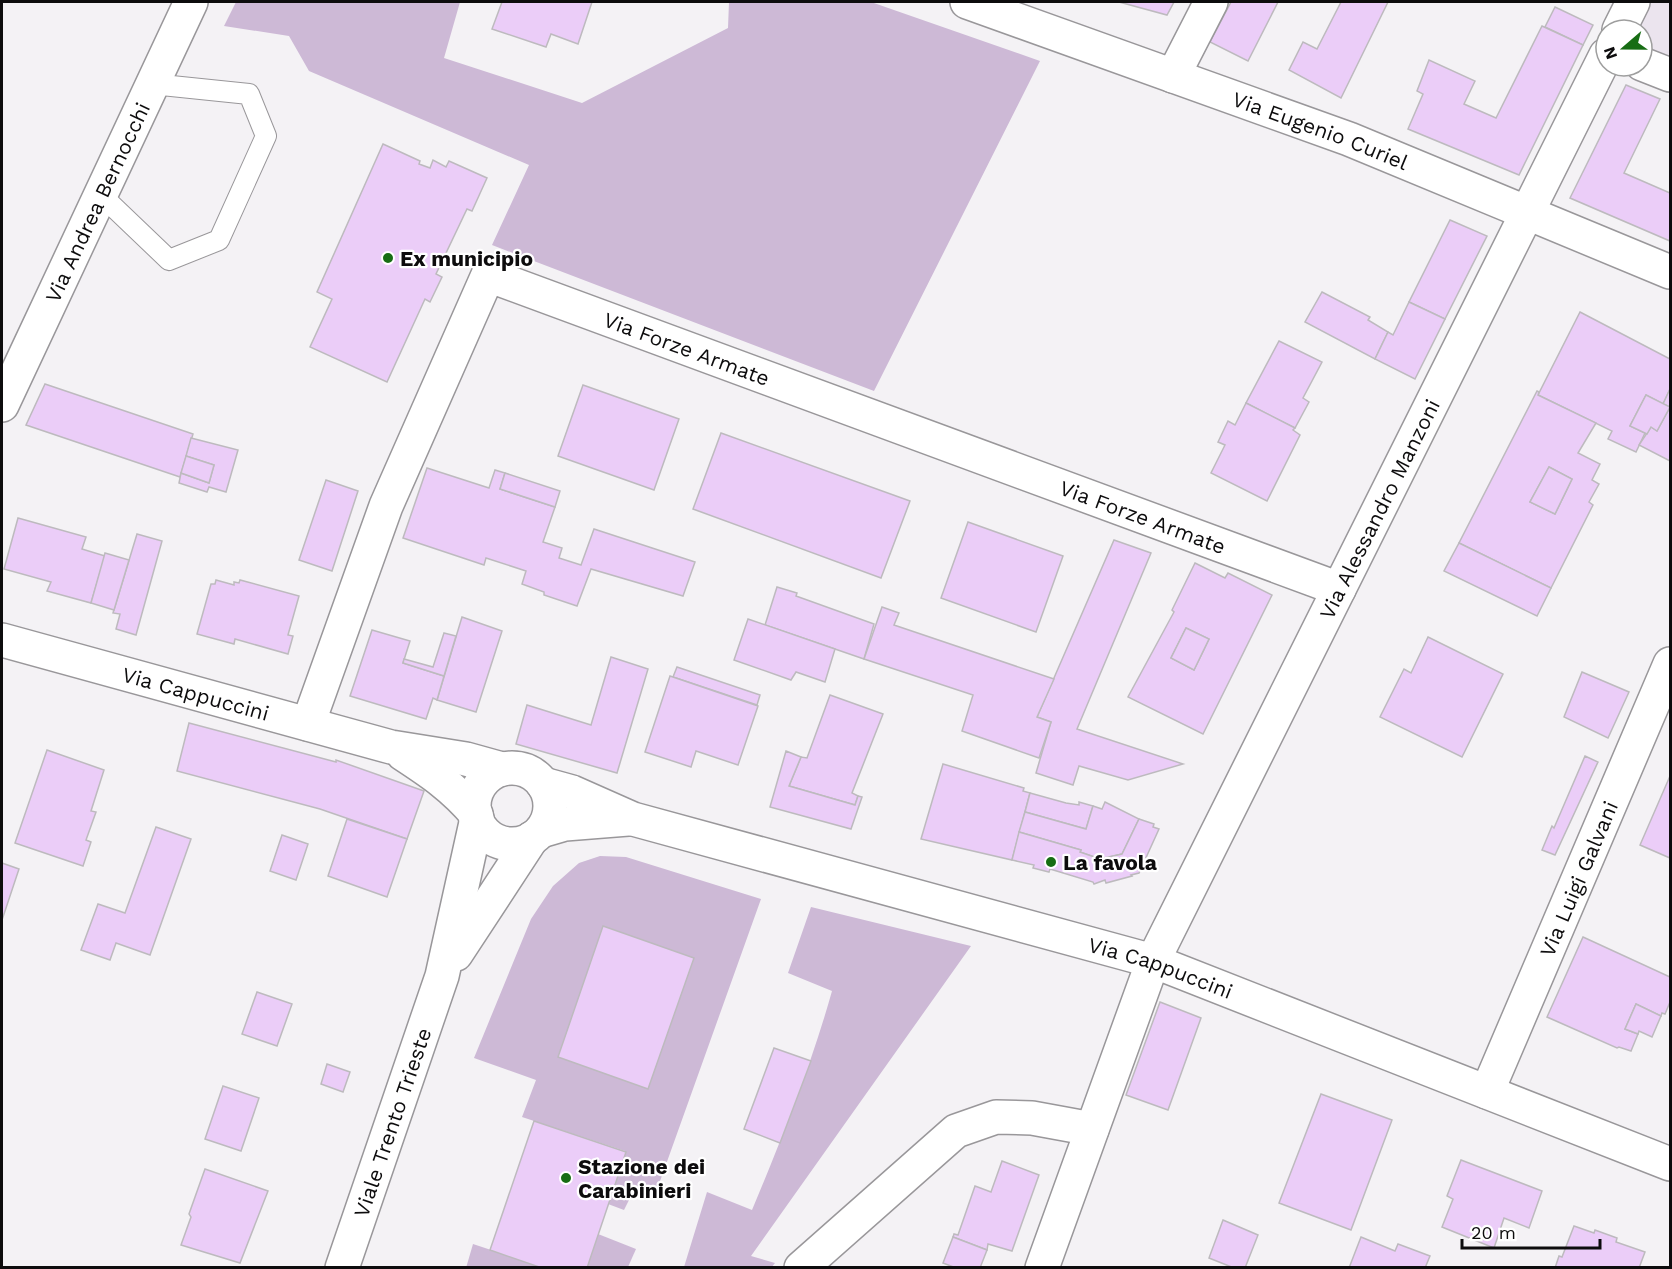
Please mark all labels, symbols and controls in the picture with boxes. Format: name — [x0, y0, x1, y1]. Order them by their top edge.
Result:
north arrow — [1594, 18, 1654, 78]
text: N — [1599, 44, 1621, 62]
street label: Via Eugenio Curiel — [1229, 86, 1413, 175]
street label: Via Andrea Bernocchi — [39, 98, 155, 306]
place label: Ex municipio — [400, 246, 533, 271]
marker: Ex municipio — [381, 251, 395, 265]
street label: Via Forze Armate — [600, 306, 773, 390]
street label: Via Alessandro Manzoni — [1314, 395, 1445, 623]
street label: Via Forze Armate — [1056, 475, 1229, 559]
street label: Via Cappuccini — [120, 661, 272, 725]
street label: Via Luigi Galvani — [1534, 797, 1623, 960]
place label: La favola — [1063, 850, 1158, 875]
marker: La favola — [1044, 855, 1058, 869]
street label: Via Cappuccini — [1086, 931, 1236, 1004]
street label: Viale Trento Trieste — [348, 1024, 436, 1220]
place label: Stazione dei Carabinieri — [578, 1154, 705, 1203]
marker: Stazione dei Carabinieri — [559, 1171, 573, 1185]
scale bar — [1462, 1212, 1600, 1250]
text: 20 m — [1471, 1222, 1516, 1243]

